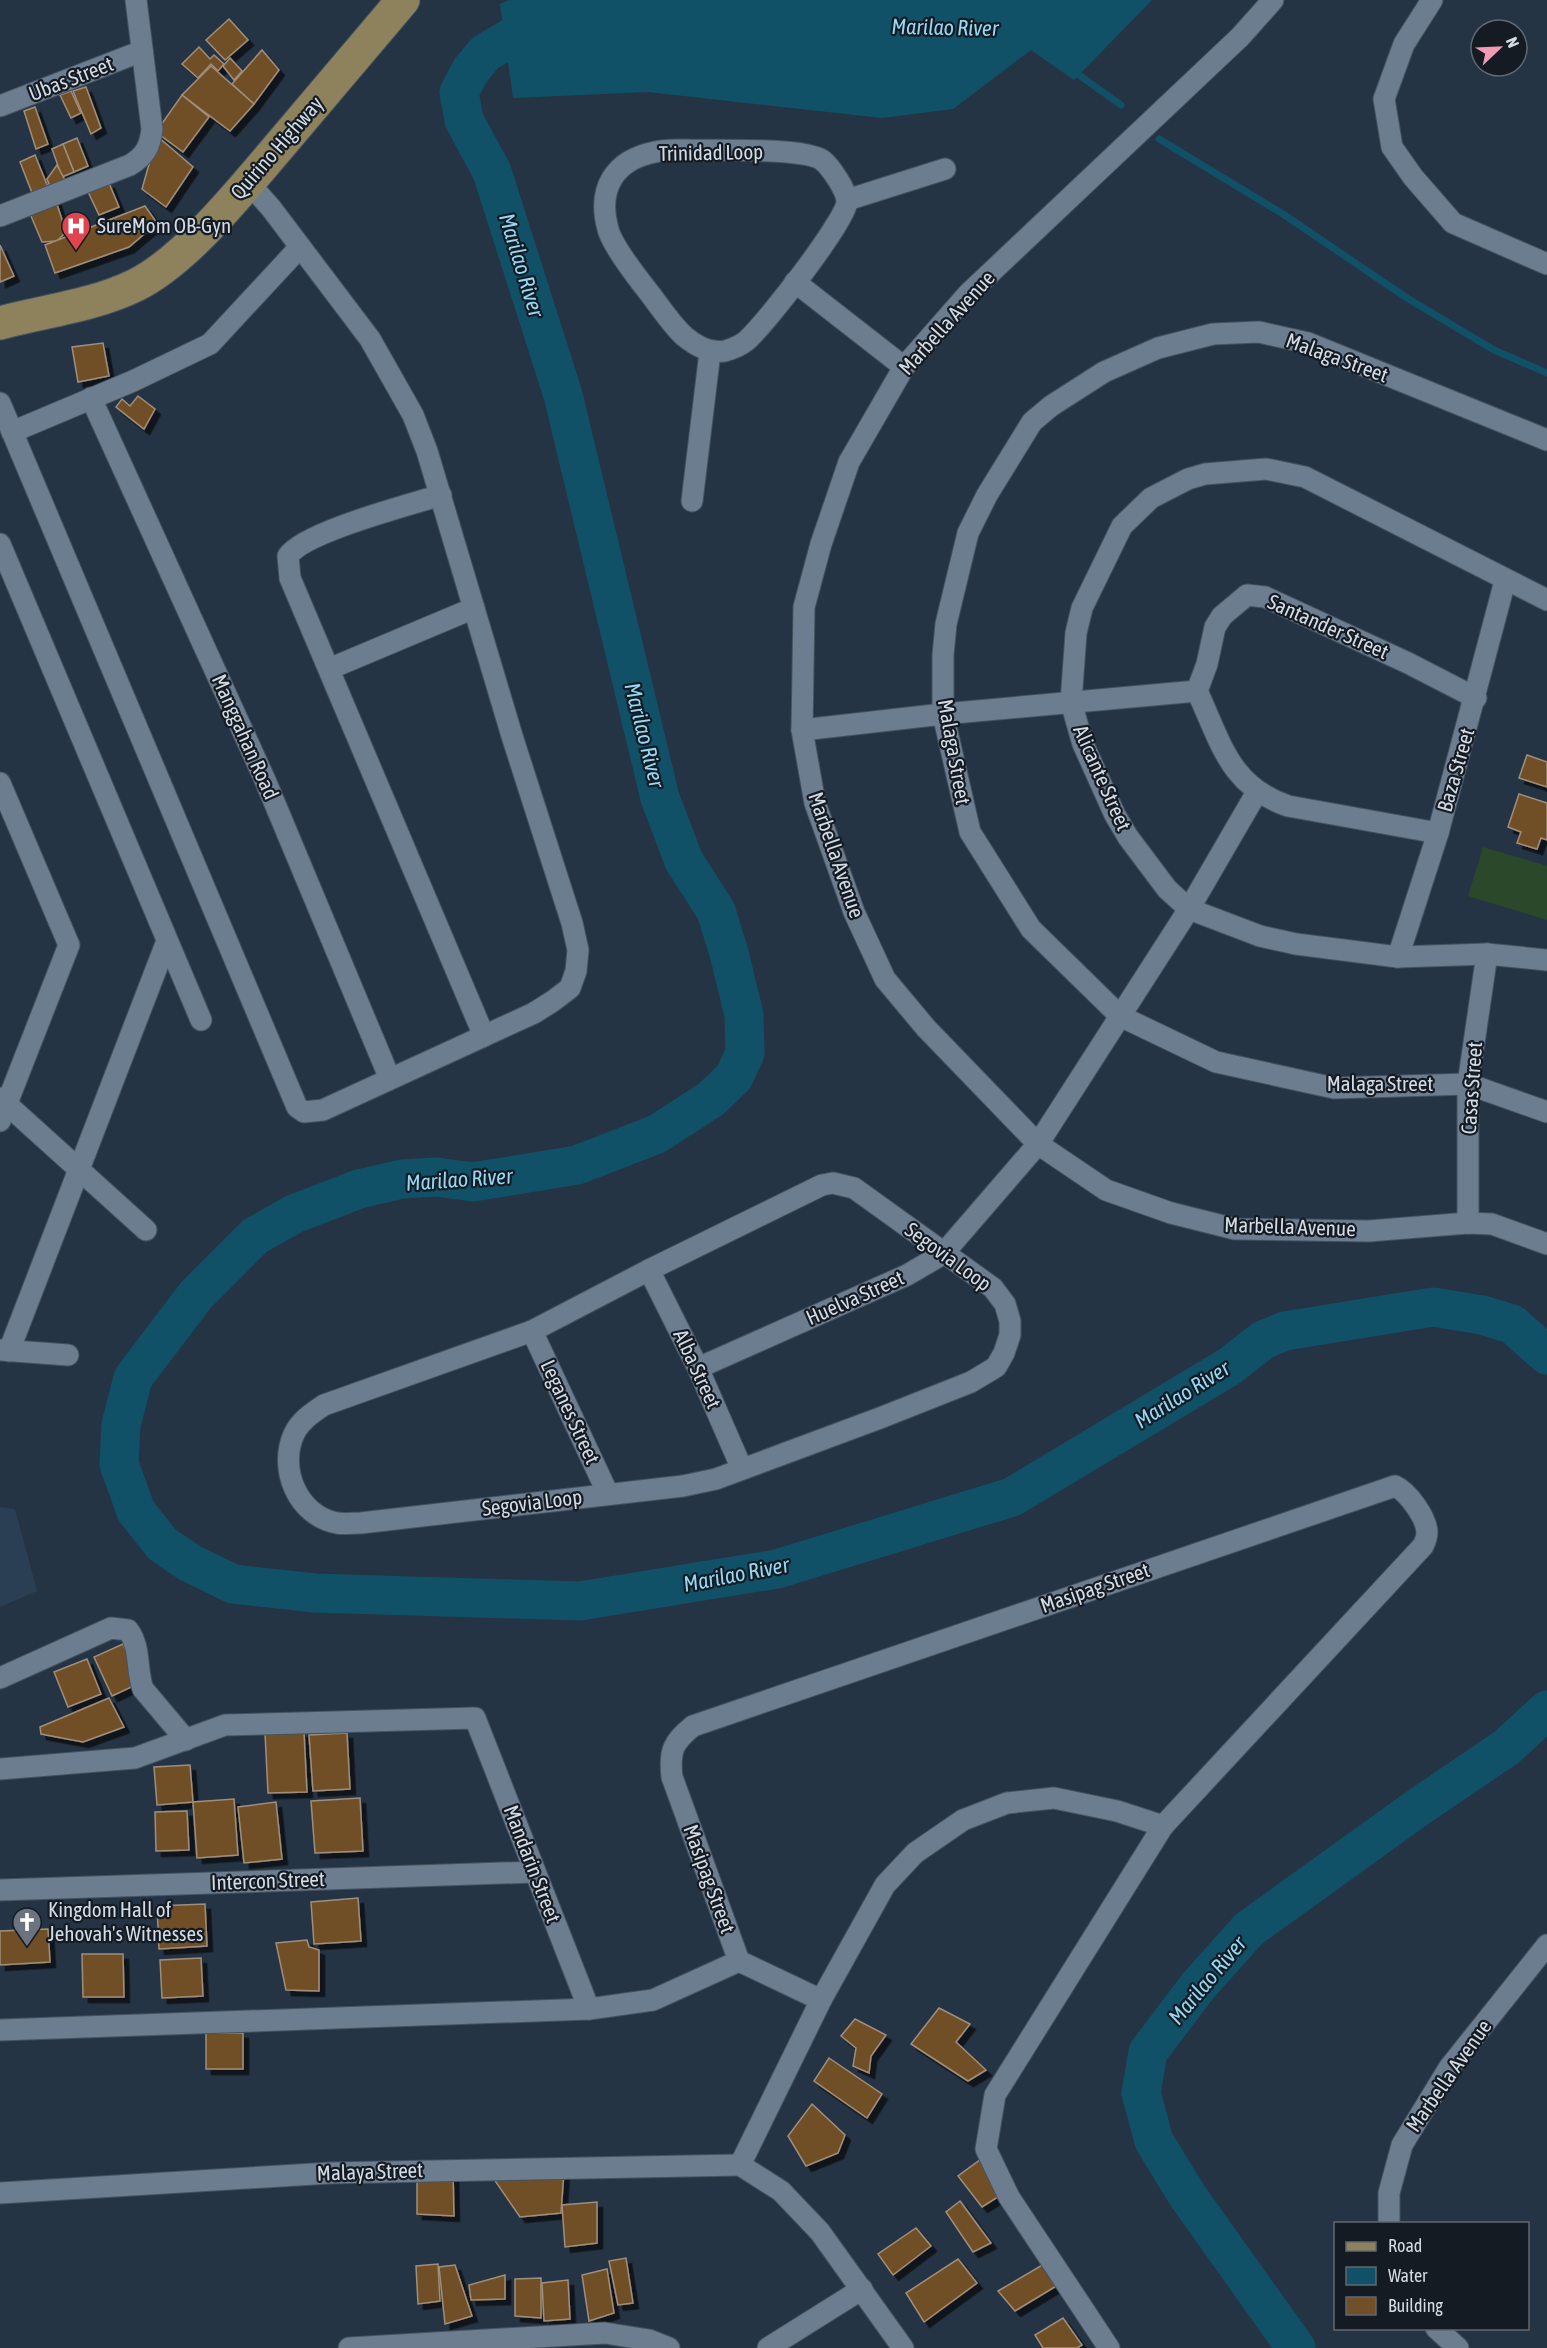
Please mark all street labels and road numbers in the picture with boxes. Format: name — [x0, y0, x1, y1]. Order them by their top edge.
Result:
street label: Ubas Street — [25, 51, 116, 105]
street label: Quirino Highway — [225, 91, 328, 204]
street label: Trinidad Loop — [659, 139, 763, 165]
street label: Marbella Avenue — [893, 265, 999, 379]
street label: Malaga Street — [1283, 328, 1391, 387]
street label: Santander Street — [1264, 589, 1392, 663]
street label: Manggahan Road — [208, 670, 284, 803]
street label: Malaga Street — [934, 697, 976, 806]
street label: Alicante Street — [1069, 721, 1137, 834]
street label: Baza Street — [1432, 725, 1478, 814]
street label: Marbella Avenue — [804, 789, 870, 921]
street label: Casas Street — [1456, 1041, 1486, 1135]
street label: Malaga Street — [1327, 1071, 1433, 1095]
street label: Marbella Avenue — [1224, 1212, 1356, 1240]
street label: Segovia Loop — [901, 1217, 996, 1295]
street label: Huelva Street — [802, 1265, 907, 1329]
street label: Alba Street — [669, 1325, 727, 1412]
street label: Leganes Street — [536, 1356, 605, 1467]
street label: Segovia Loop — [481, 1484, 583, 1520]
street label: Masipag Street — [1037, 1557, 1152, 1617]
street label: Mandarin Street — [500, 1802, 566, 1926]
street label: Masipag Street — [679, 1821, 741, 1936]
street label: Intercon Street — [211, 1866, 325, 1894]
street label: Marbella Avenue — [1401, 2015, 1496, 2136]
street label: Malaya Street — [316, 2157, 424, 2185]

